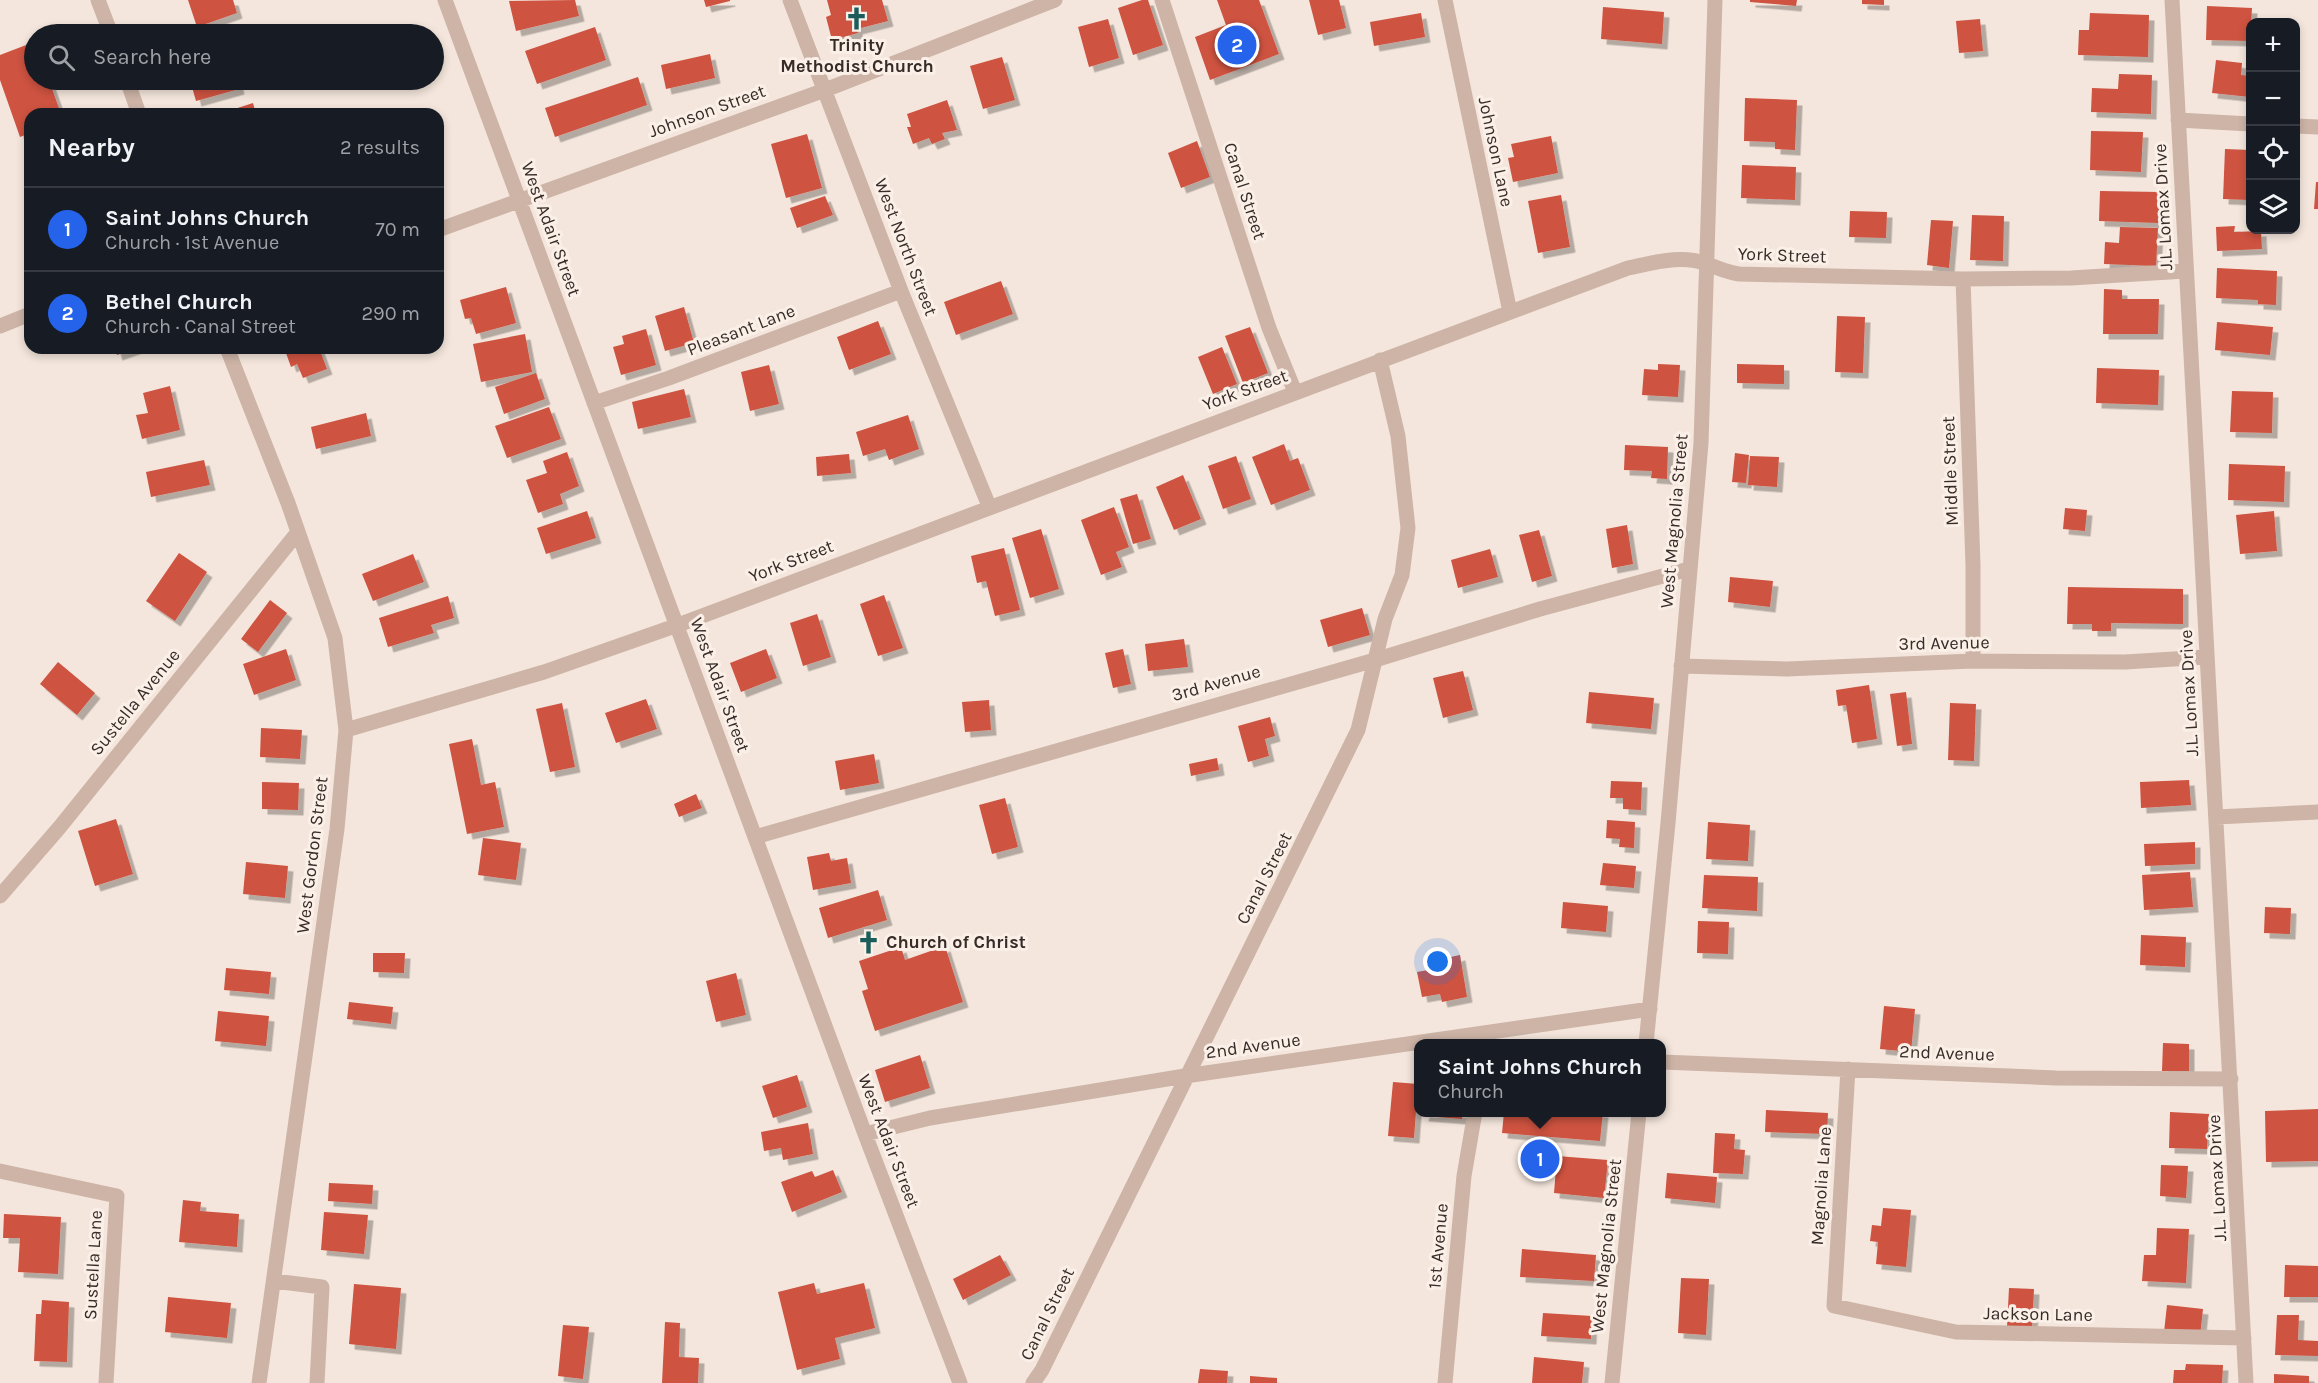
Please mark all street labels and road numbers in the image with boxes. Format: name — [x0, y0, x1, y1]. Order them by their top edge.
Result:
street label: Johnson Street — [646, 80, 769, 142]
street label: Johnson Lane — [1474, 95, 1518, 209]
street label: Canal Street — [1219, 140, 1271, 242]
street label: J.L. Lomax Drive — [2149, 143, 2177, 271]
street label: West Adair Street — [516, 159, 586, 300]
street label: West North Street — [870, 175, 942, 319]
street label: York Street — [1737, 242, 1827, 268]
street label: Pleasant Lane — [684, 299, 798, 361]
street label: York Street — [1199, 364, 1291, 416]
street label: Middle Street — [1937, 415, 1963, 526]
street label: West Magnolia Street — [1655, 433, 1693, 609]
street label: York Street — [746, 535, 837, 587]
street label: West Adair Street — [685, 615, 755, 756]
street label: J.L. Lomax Drive — [2175, 629, 2203, 757]
street label: 3rd Avenue — [1898, 631, 1990, 655]
street label: Sustella Avenue — [85, 644, 185, 760]
street label: 3rd Avenue — [1169, 660, 1263, 706]
street label: West Gordon Street — [291, 775, 333, 935]
street label: Canal Street — [1231, 828, 1297, 928]
street label: 2nd Avenue — [1204, 1028, 1302, 1064]
street label: 2nd Avenue — [1899, 1040, 1995, 1066]
street label: West Adair Street — [853, 1071, 925, 1211]
street label: J.L. Lomax Drive — [2203, 1114, 2231, 1242]
street label: Magnolia Lane — [1806, 1126, 1836, 1246]
street label: West Magnolia Street — [1586, 1157, 1626, 1334]
street label: 1st Avenue — [1423, 1202, 1453, 1290]
street label: Sustella Lane — [79, 1210, 107, 1320]
street label: Canal Street — [1015, 1264, 1079, 1364]
street label: Jackson Lane — [1983, 1302, 2093, 1326]

